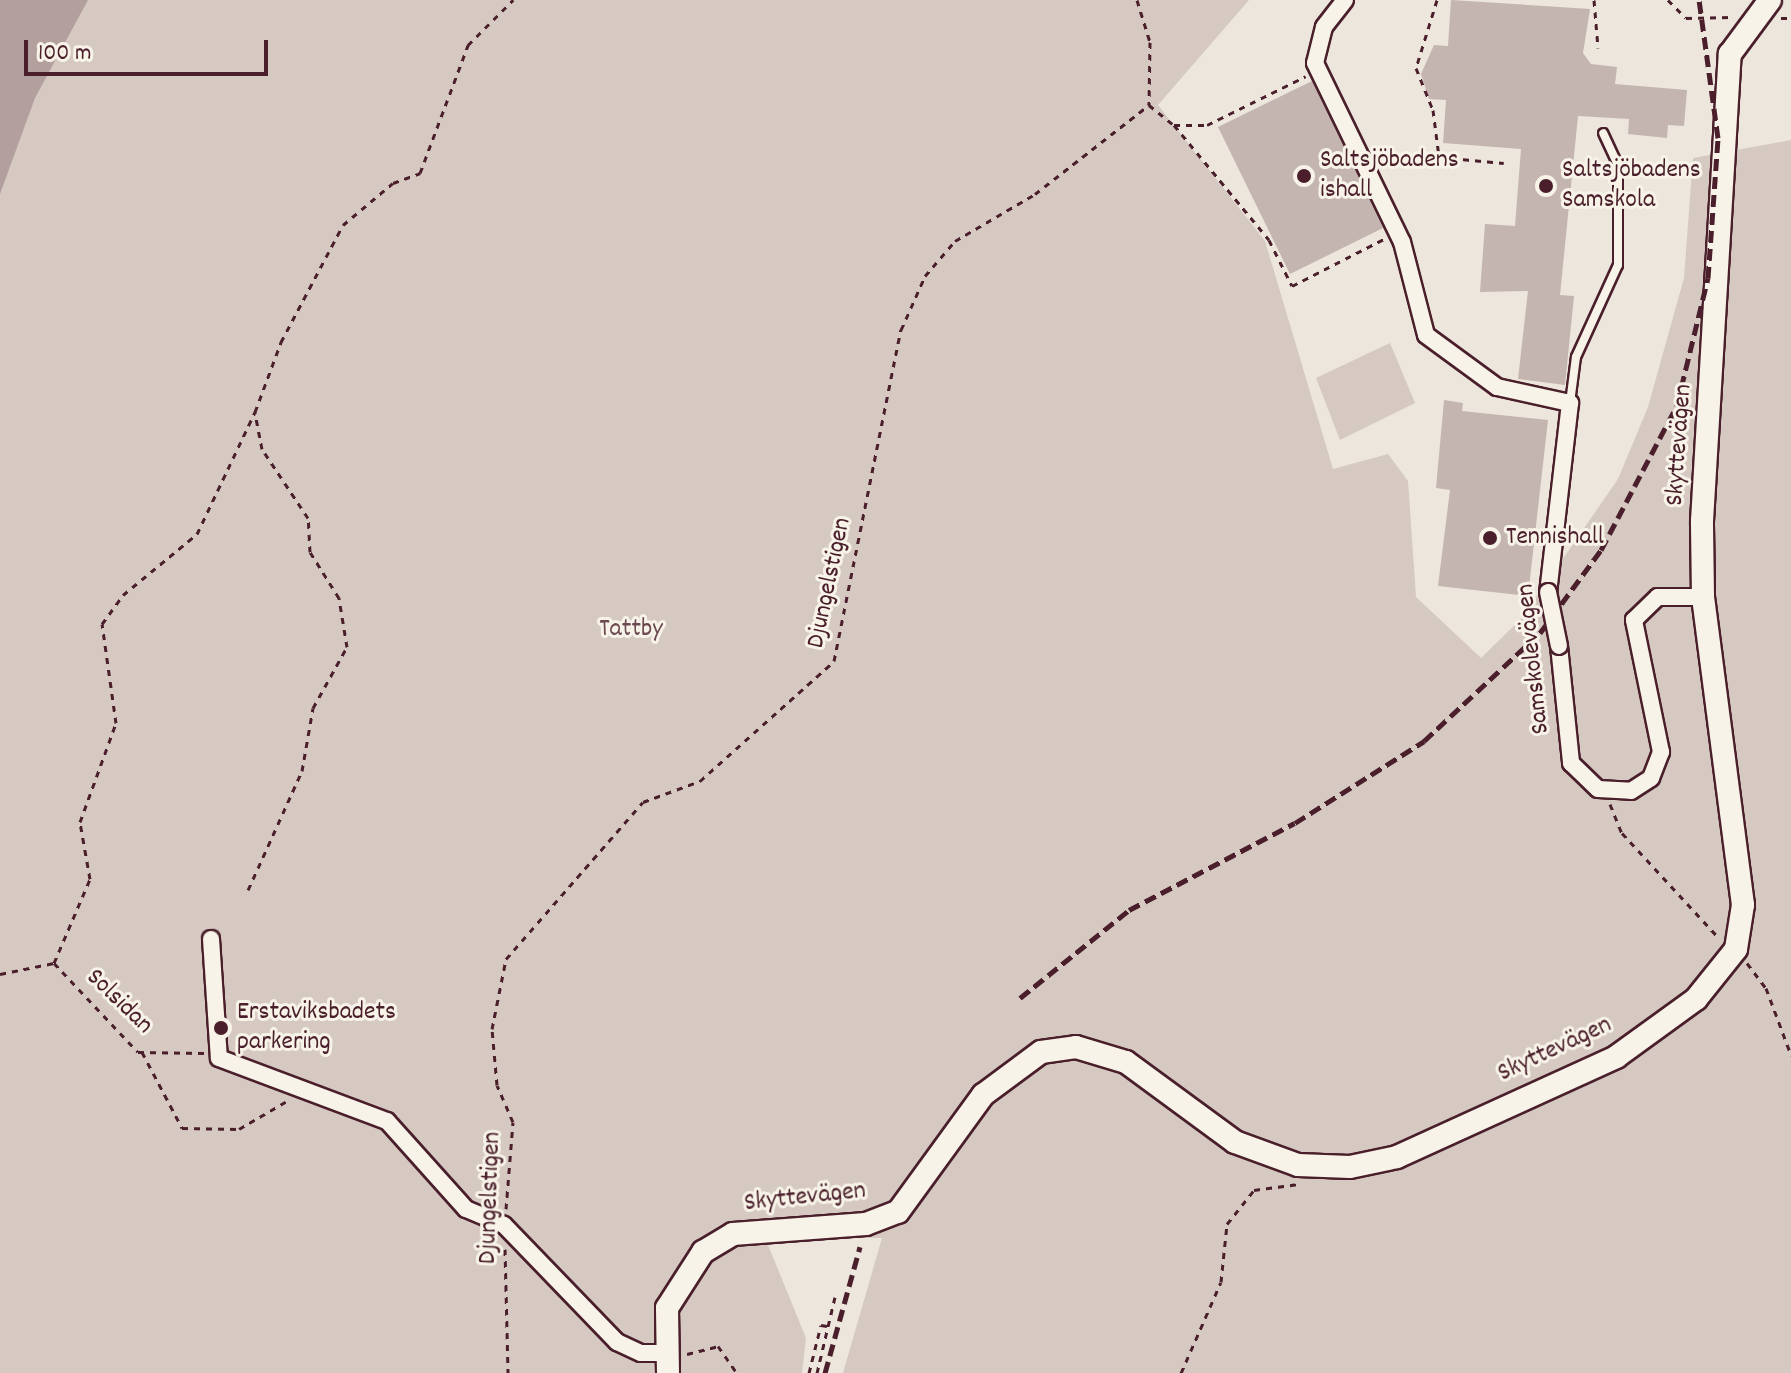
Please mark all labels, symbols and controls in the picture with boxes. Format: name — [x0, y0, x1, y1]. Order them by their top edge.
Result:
scale bar — [28, 24, 272, 74]
text: 100 m — [38, 37, 91, 71]
place label: Saltsjöbadens ishall — [1320, 145, 1459, 206]
place label: Saltsjöbadens Samskola — [1562, 155, 1701, 216]
marker: Saltsjöbadens ishall — [1295, 167, 1313, 185]
marker: Saltsjöbadens Samskola — [1537, 177, 1555, 195]
street label: Skyttevägen — [1660, 383, 1700, 507]
street label: Djungelstigen — [801, 515, 859, 651]
place label: Tennishall — [1506, 522, 1604, 554]
marker: Tennishall — [1481, 529, 1499, 547]
street label: Samskolevägen — [1511, 582, 1557, 736]
park label: Tattby — [599, 614, 663, 646]
street label: Solsidan — [79, 963, 159, 1041]
place label: Erstaviksbadets parkering — [237, 997, 396, 1058]
street label: Skyttevägen — [1493, 1010, 1617, 1090]
marker: Erstaviksbadets parkering — [212, 1019, 230, 1037]
street label: Djungelstigen — [473, 1131, 509, 1265]
street label: Skyttevägen — [743, 1176, 867, 1220]

